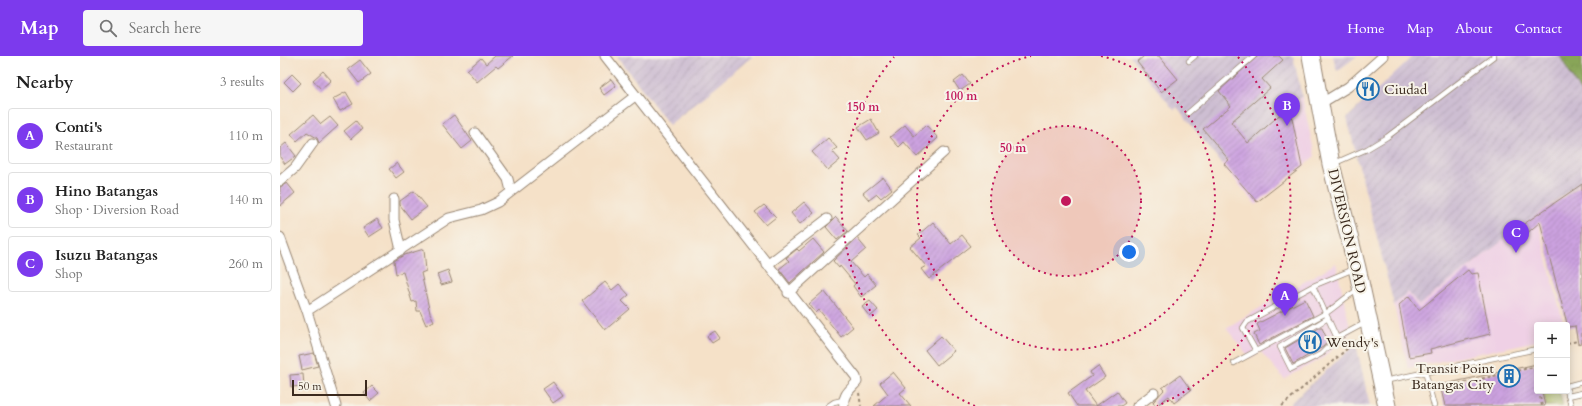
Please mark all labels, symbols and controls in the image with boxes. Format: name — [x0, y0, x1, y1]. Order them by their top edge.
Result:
search box — [83, 10, 363, 46]
text: Map — [20, 15, 59, 41]
icon: search — [97, 17, 119, 39]
text: Search here — [129, 18, 201, 38]
text: Home — [1347, 19, 1385, 38]
text: Map — [1407, 19, 1433, 38]
text: About — [1455, 19, 1492, 38]
text: Contact — [1514, 19, 1562, 38]
text: Nearby — [16, 71, 73, 94]
text: 3 results — [220, 73, 264, 91]
restaurant icon: Ciudad — [1355, 76, 1381, 102]
place label: Ciudad — [1384, 80, 1428, 99]
text: 100 m — [945, 88, 978, 104]
pin: B — [1274, 93, 1300, 126]
text: 150 m — [847, 99, 880, 115]
text: Conti's — [55, 117, 102, 137]
text: A — [25, 127, 35, 145]
text: 110 m — [229, 127, 263, 145]
text: Restaurant — [55, 137, 113, 155]
text: 50 m — [1000, 140, 1027, 156]
street label: DIVERSION ROAD — [1323, 167, 1371, 295]
text: Hino Batangas — [55, 181, 158, 201]
text: B — [25, 191, 35, 209]
text: 140 m — [229, 191, 263, 209]
centre of rings — [1059, 194, 1073, 208]
text: Shop · Diversion Road — [55, 201, 179, 219]
pin: C — [1503, 220, 1529, 253]
your location — [1119, 242, 1139, 262]
text: Isuzu Batangas — [55, 245, 158, 265]
text: C — [25, 255, 35, 273]
text: 260 m — [229, 255, 263, 273]
text: Shop — [55, 265, 83, 283]
pin: A — [1272, 283, 1298, 316]
map controls — [1534, 322, 1570, 394]
button: + — [1534, 322, 1570, 358]
restaurant icon: Wendy's — [1297, 329, 1323, 355]
place label: Wendy's — [1325, 333, 1379, 352]
button: − — [1534, 358, 1570, 394]
place label: Transit Point Batangas City — [1411, 359, 1495, 394]
building icon: Transit Point Batangas City — [1496, 363, 1522, 389]
scale bar — [292, 378, 367, 397]
text: 50 m — [298, 379, 322, 394]

